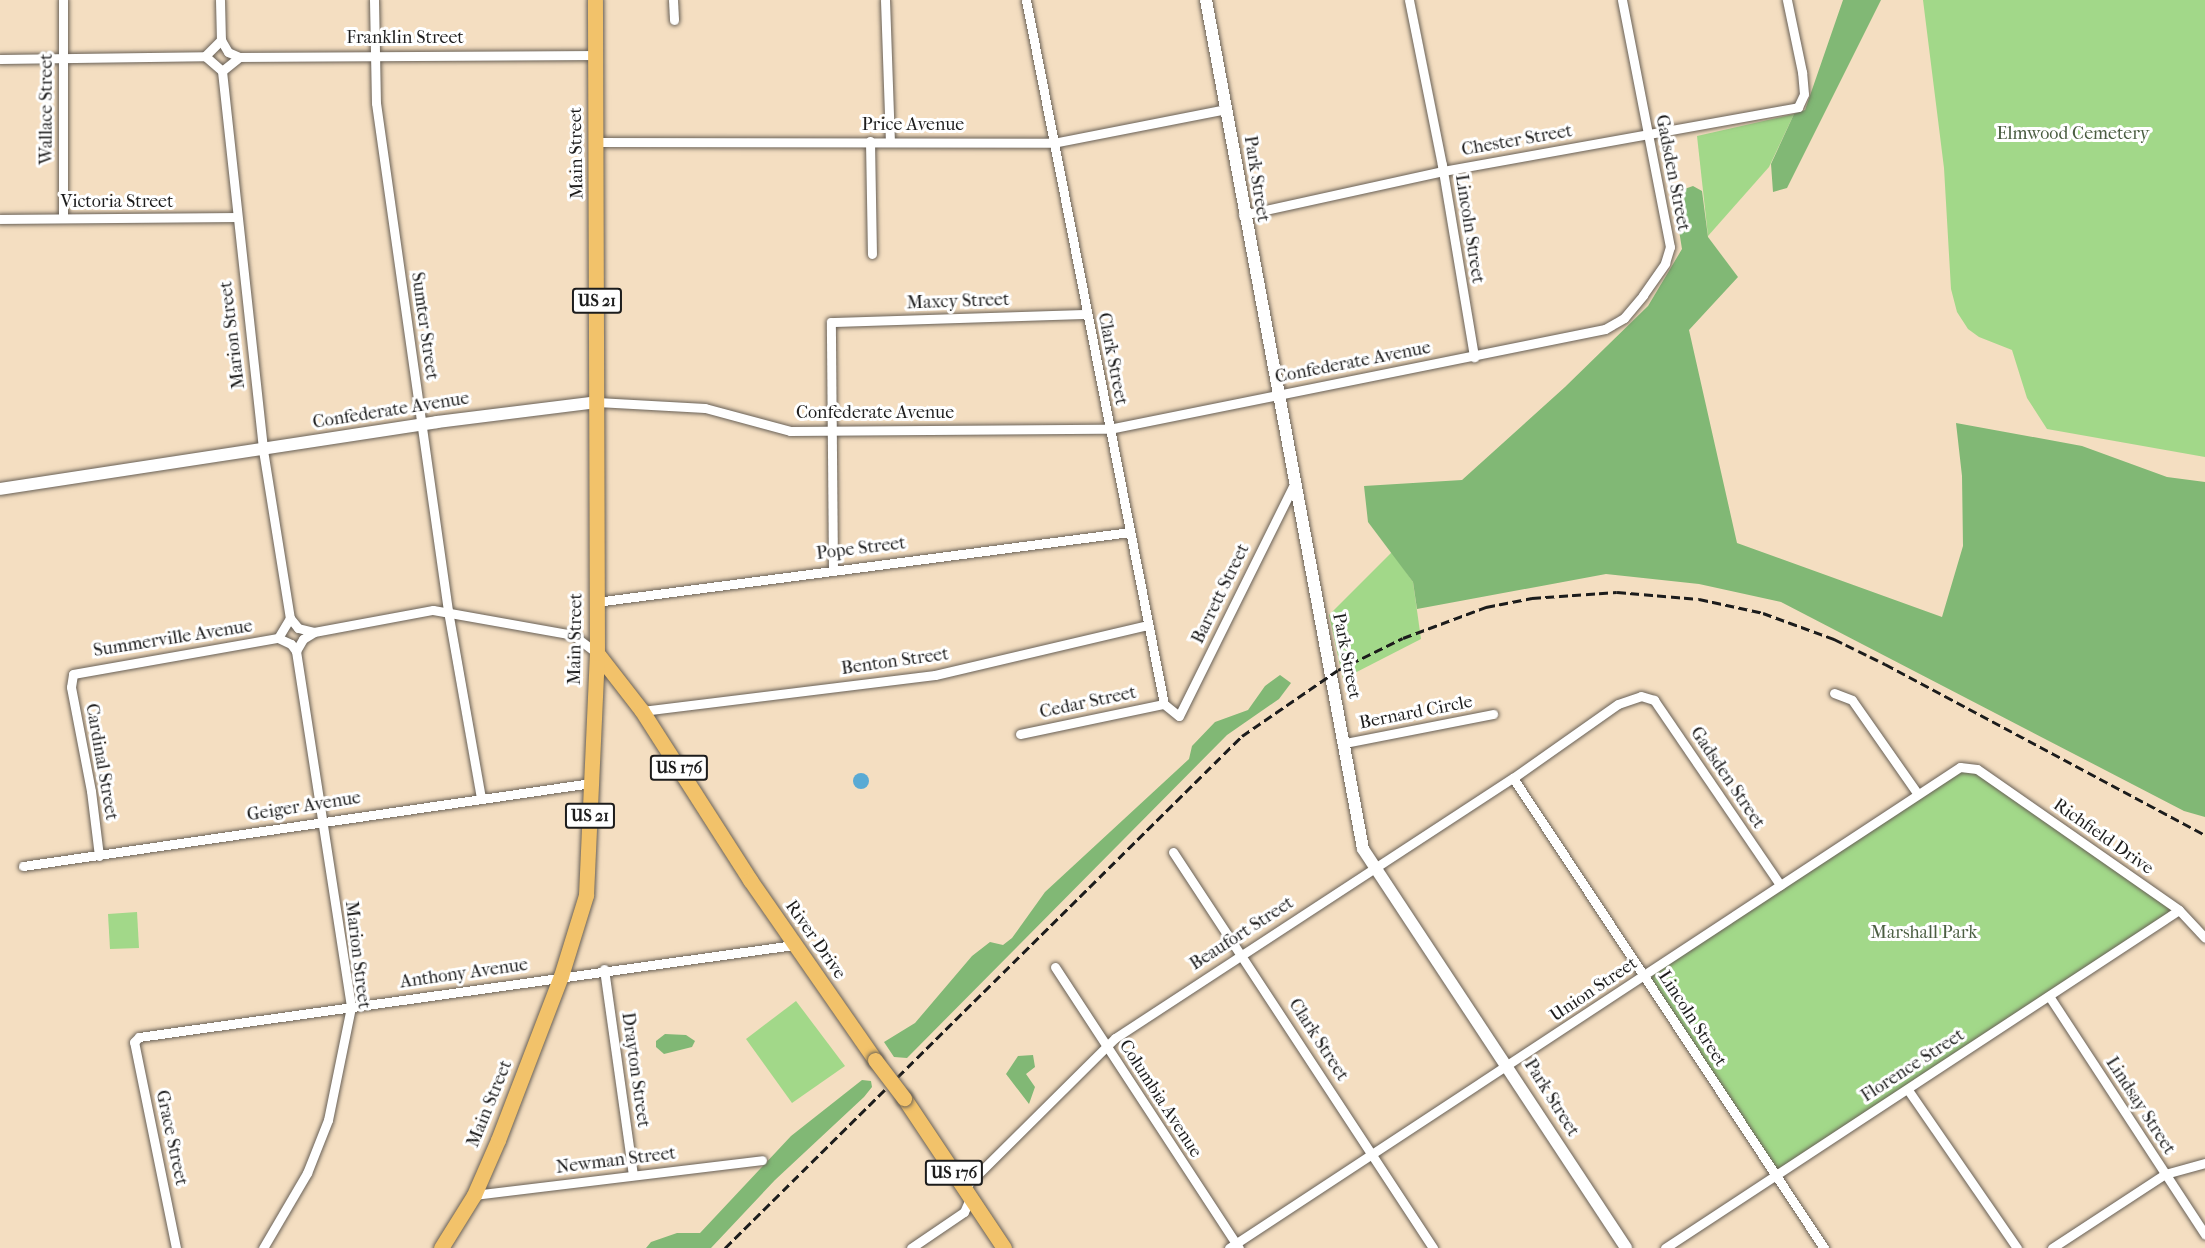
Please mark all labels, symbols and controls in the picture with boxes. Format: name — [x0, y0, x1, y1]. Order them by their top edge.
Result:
street label: Franklin Street — [346, 27, 464, 49]
street label: Wallace Street — [36, 53, 58, 165]
street label: Main Street — [565, 107, 589, 199]
street label: Gadsden Street — [1650, 113, 1694, 233]
street label: Price Avenue — [862, 114, 964, 136]
street label: Chester Street — [1460, 121, 1574, 161]
park label: Elmwood Cemetery — [1997, 123, 2149, 145]
street label: Park Street — [1239, 134, 1273, 224]
street label: Lincoln Street — [1450, 173, 1488, 285]
street label: Victoria Street — [61, 191, 173, 213]
street label: Sumter Street — [406, 271, 442, 381]
street label: Marion Street — [216, 280, 250, 390]
road number: US 21 — [572, 288, 622, 314]
street label: Maxcy Street — [906, 289, 1010, 315]
street label: Clark Street — [1092, 311, 1132, 407]
street label: Confederate Avenue — [1273, 337, 1433, 389]
street label: Confederate Avenue — [311, 388, 471, 434]
street label: Confederate Avenue — [796, 402, 954, 424]
street label: Pope Street — [815, 533, 907, 565]
street label: Barrett Street — [1188, 541, 1254, 647]
street label: Main Street — [564, 593, 588, 685]
street label: Park Street — [1327, 611, 1365, 701]
street label: Summerville Avenue — [92, 616, 254, 662]
street label: Benton Street — [840, 644, 950, 680]
street label: Cedar Street — [1038, 682, 1138, 724]
street label: Bernard Circle — [1358, 691, 1474, 735]
street label: Cardinal Street — [80, 702, 122, 822]
street label: Gadsden Street — [1685, 723, 1769, 833]
road number: US 176 — [649, 755, 709, 781]
street label: Geiger Avenue — [246, 787, 362, 827]
street label: Richfield Drive — [2049, 794, 2157, 880]
road number: US 21 — [564, 803, 616, 829]
street label: Beaufort Street — [1186, 892, 1298, 976]
street label: River Drive — [780, 896, 850, 984]
street label: Marion Street — [340, 900, 374, 1010]
park label: Marshall Park — [1870, 922, 1978, 944]
street label: Union Street — [1546, 953, 1642, 1027]
street label: Anthony Avenue — [399, 954, 529, 994]
street label: Lincoln Street — [1653, 967, 1731, 1071]
street label: Clark Street — [1283, 995, 1353, 1085]
street label: Drayton Street — [616, 1011, 654, 1129]
street label: Florence Street — [1857, 1025, 1969, 1107]
street label: Columbia Avenue — [1114, 1036, 1206, 1162]
street label: Lindsay Street — [2100, 1053, 2180, 1159]
street label: Park Street — [1519, 1055, 1583, 1141]
street label: Main Street — [463, 1057, 517, 1151]
street label: Grace Street — [150, 1088, 192, 1188]
street label: Newman Street — [555, 1143, 677, 1179]
road number: US 176 — [924, 1160, 984, 1186]

